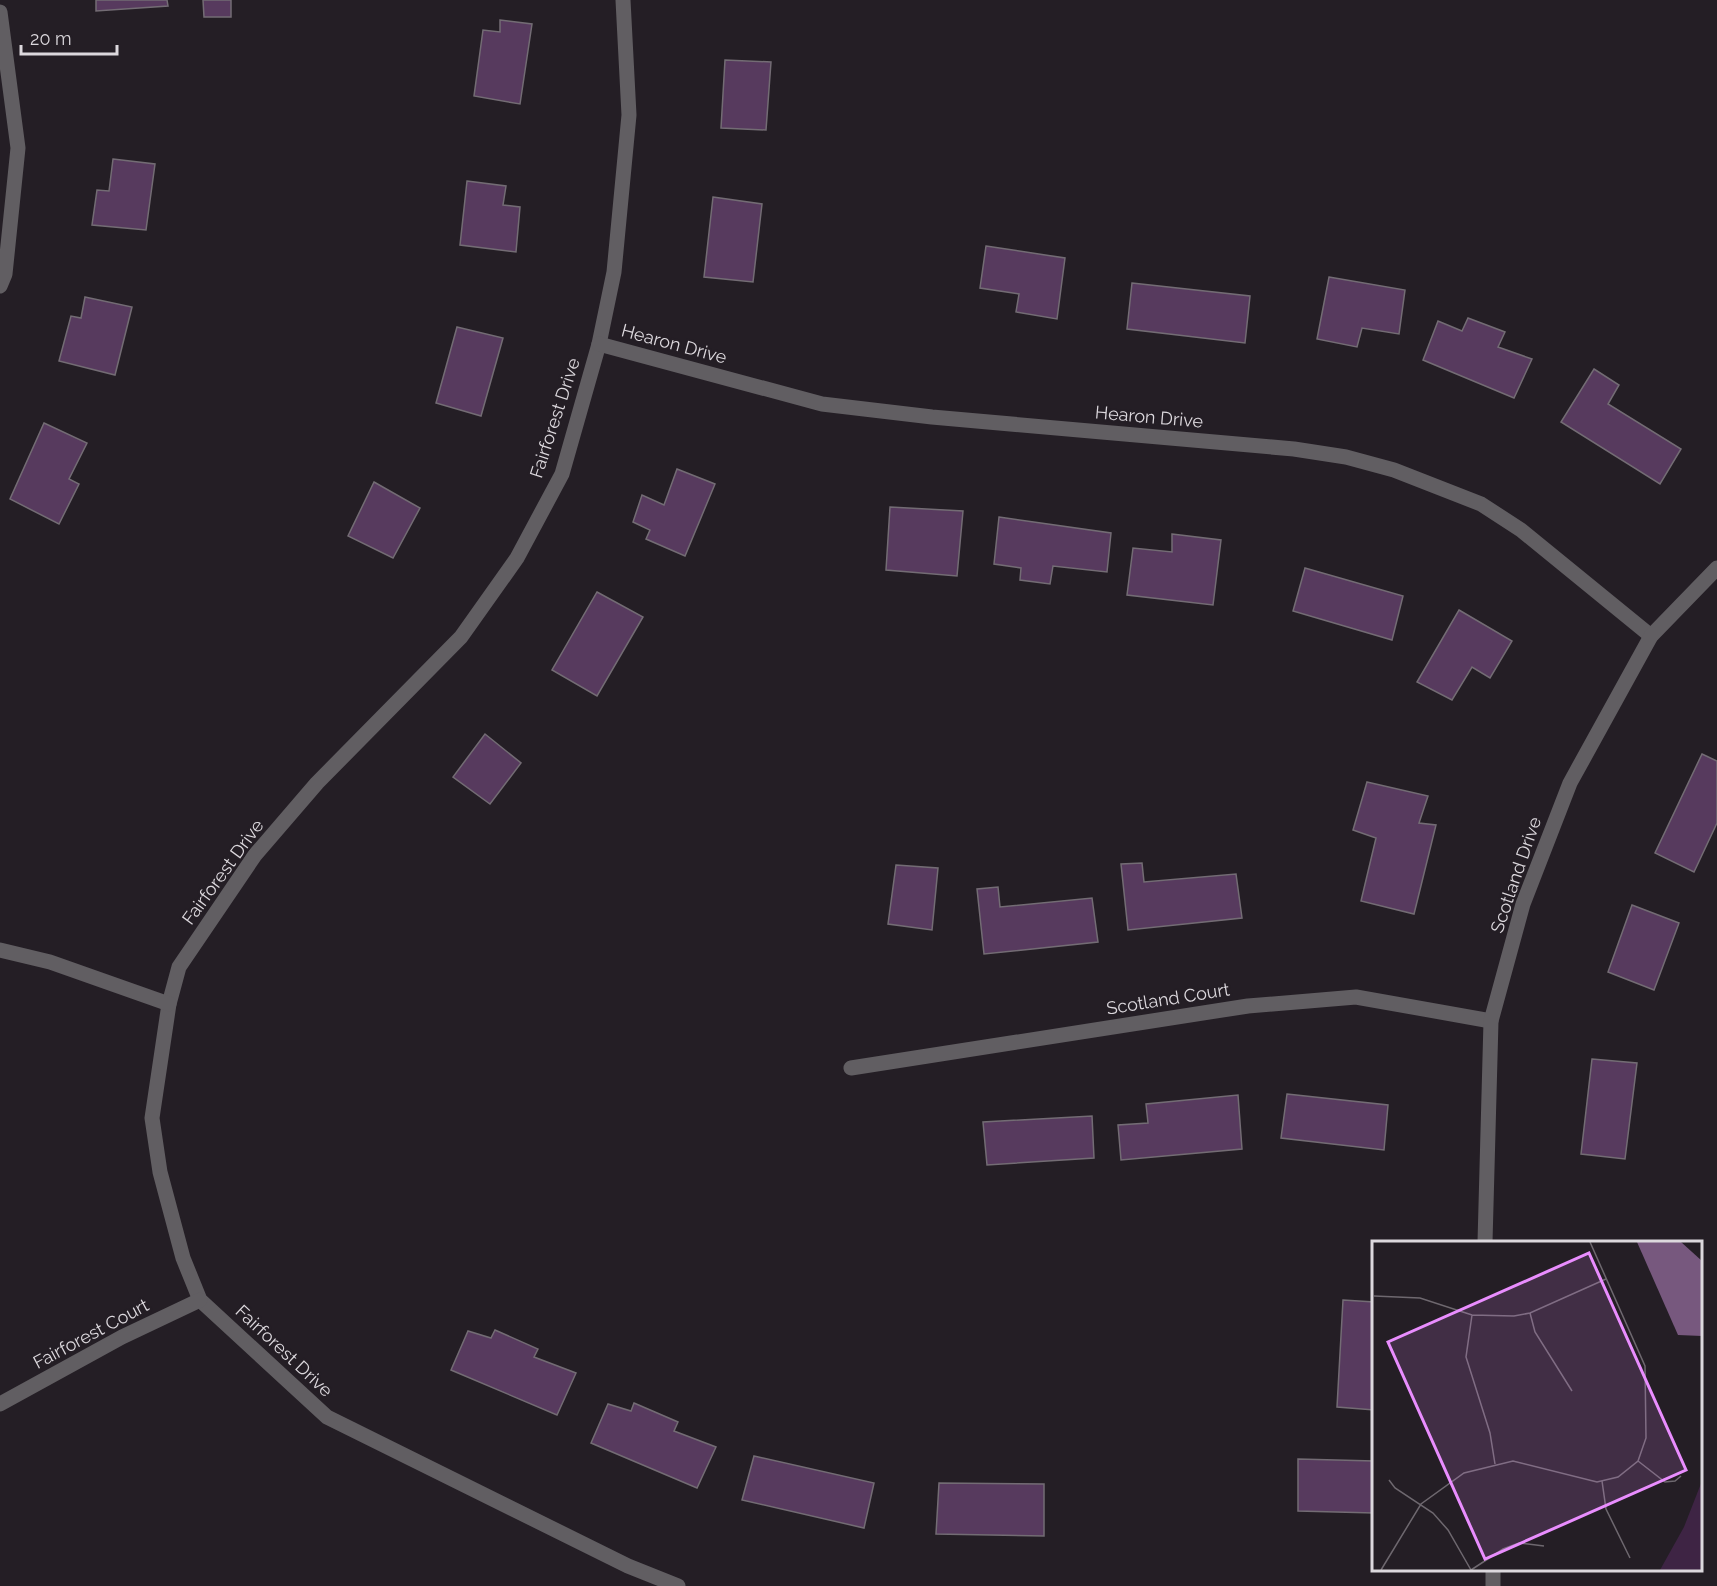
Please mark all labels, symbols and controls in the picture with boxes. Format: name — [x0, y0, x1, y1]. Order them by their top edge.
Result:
scale bar — [21, 18, 117, 56]
text: 20 m — [30, 28, 72, 49]
street label: Hearon Drive — [619, 319, 730, 368]
street label: Fairforest Drive — [525, 355, 584, 480]
street label: Hearon Drive — [1094, 401, 1204, 432]
street label: Scotland Drive — [1486, 814, 1545, 936]
street label: Fairforest Drive — [177, 815, 268, 928]
street label: Scotland Court — [1105, 978, 1231, 1019]
inset map — [1372, 1241, 1702, 1571]
street label: Fairforest Court — [29, 1294, 152, 1373]
street label: Fairforest Drive — [232, 1300, 337, 1401]

